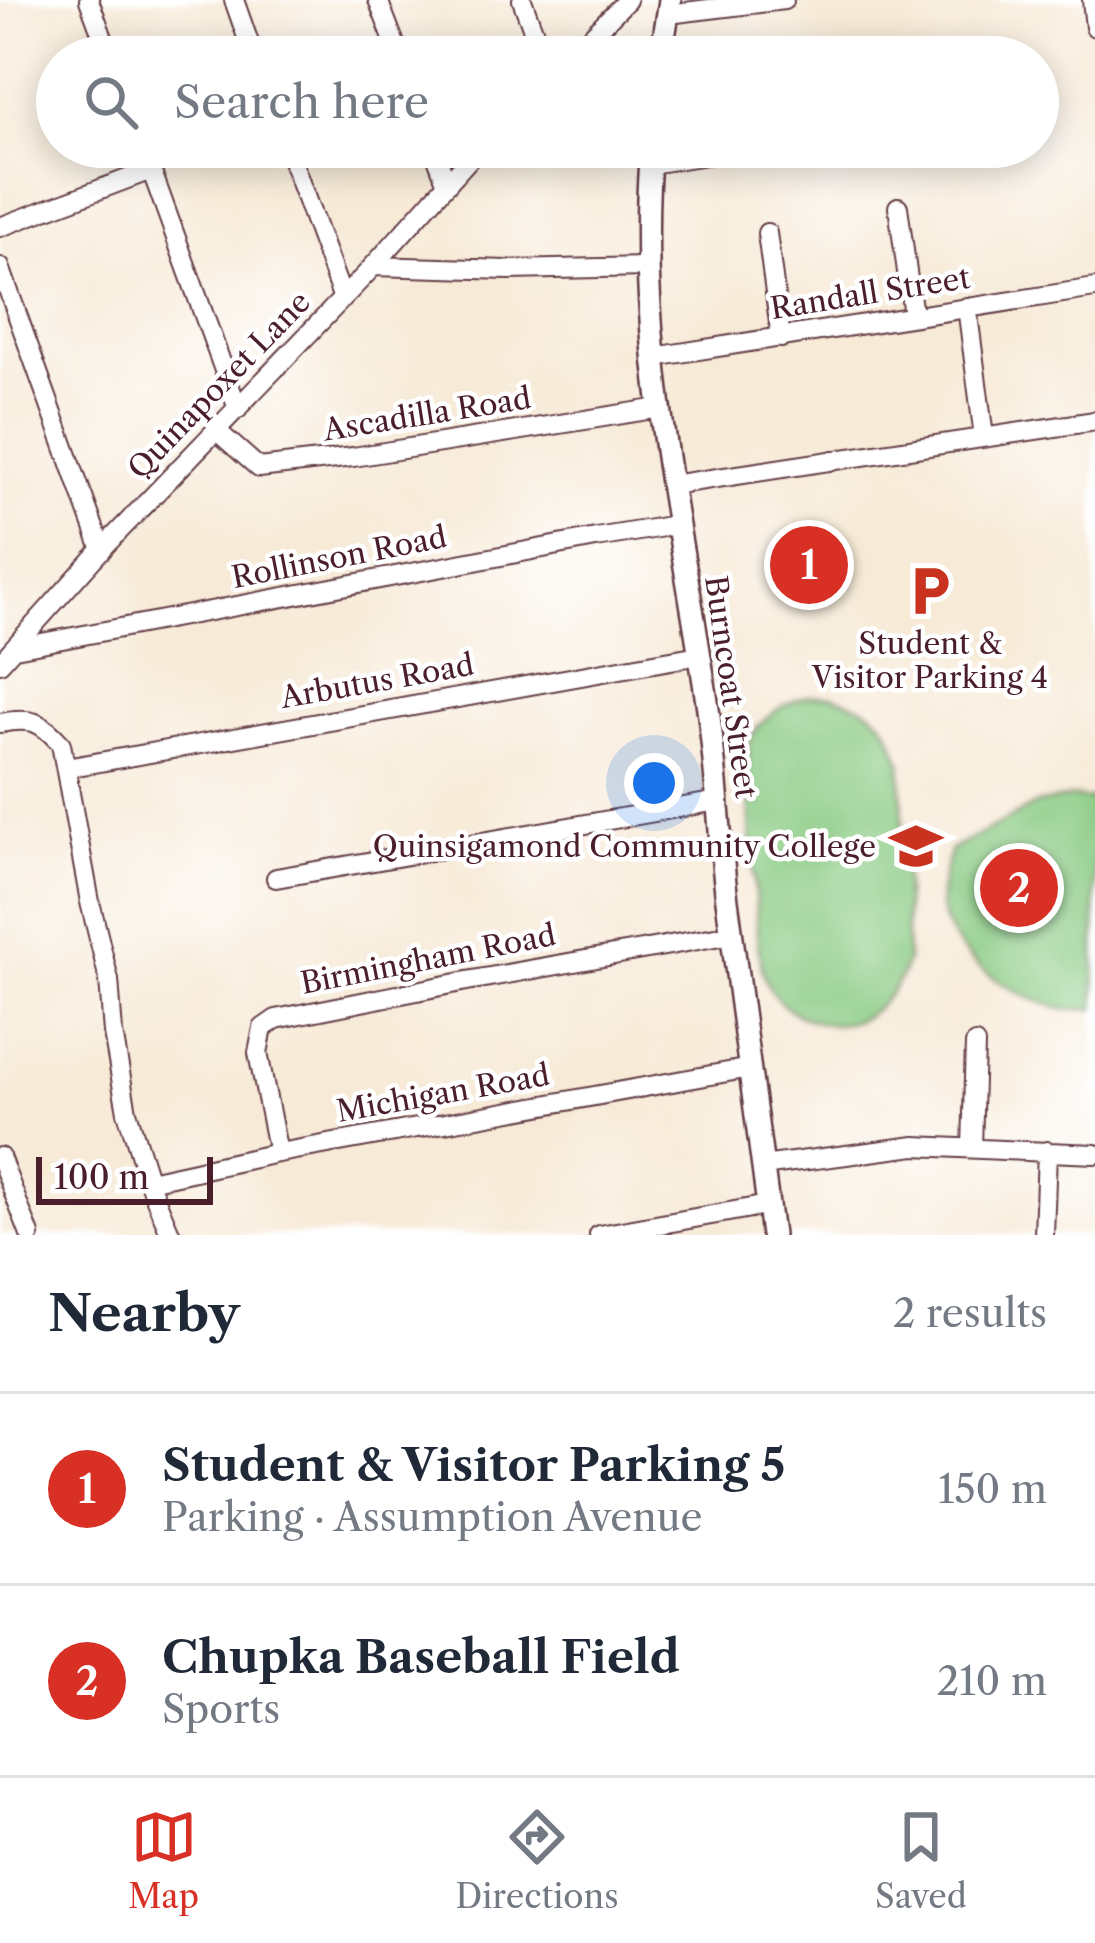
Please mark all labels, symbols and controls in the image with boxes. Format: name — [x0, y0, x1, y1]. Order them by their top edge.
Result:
search box — [36, 36, 1059, 168]
icon: search — [78, 69, 144, 135]
text: Search here — [174, 74, 429, 130]
street label: Randall Street — [768, 259, 973, 327]
street label: Quinapoxet Lane — [120, 284, 318, 486]
street label: Ascadilla Road — [320, 379, 533, 449]
street label: Rollinson Road — [228, 518, 450, 596]
pin: 1 — [770, 520, 848, 610]
parking icon: Student & Visitor Parking 4 — [901, 562, 959, 620]
street label: Burncoat Street — [697, 573, 765, 801]
place label: Student & Visitor Parking 4 — [811, 625, 1048, 696]
street label: Arbutus Road — [276, 646, 477, 716]
your location — [624, 753, 684, 813]
school or university icon: Quinsigamond Community College — [887, 817, 945, 875]
place label: Quinsigamond Community College — [373, 828, 876, 865]
pin: 2 — [980, 843, 1058, 933]
street label: Birmingham Road — [297, 916, 559, 1002]
street label: Michigan Road — [334, 1056, 552, 1130]
scale bar — [36, 1151, 213, 1204]
text: 100 m — [54, 1157, 149, 1198]
text: Nearby — [48, 1282, 240, 1344]
text: 2 results — [893, 1289, 1047, 1337]
text: Student & Visitor Parking 5 — [162, 1437, 785, 1493]
text: 1 — [78, 1465, 96, 1513]
text: 150 m — [938, 1465, 1047, 1513]
text: Parking · Assumption Avenue — [162, 1493, 702, 1541]
text: Chupka Baseball Field — [162, 1629, 680, 1685]
text: 2 — [75, 1657, 99, 1705]
text: 210 m — [937, 1657, 1047, 1705]
text: Sports — [162, 1685, 280, 1733]
tab: Map — [128, 1804, 199, 1917]
tab: Directions — [456, 1804, 619, 1917]
tab: Saved — [875, 1804, 967, 1917]

